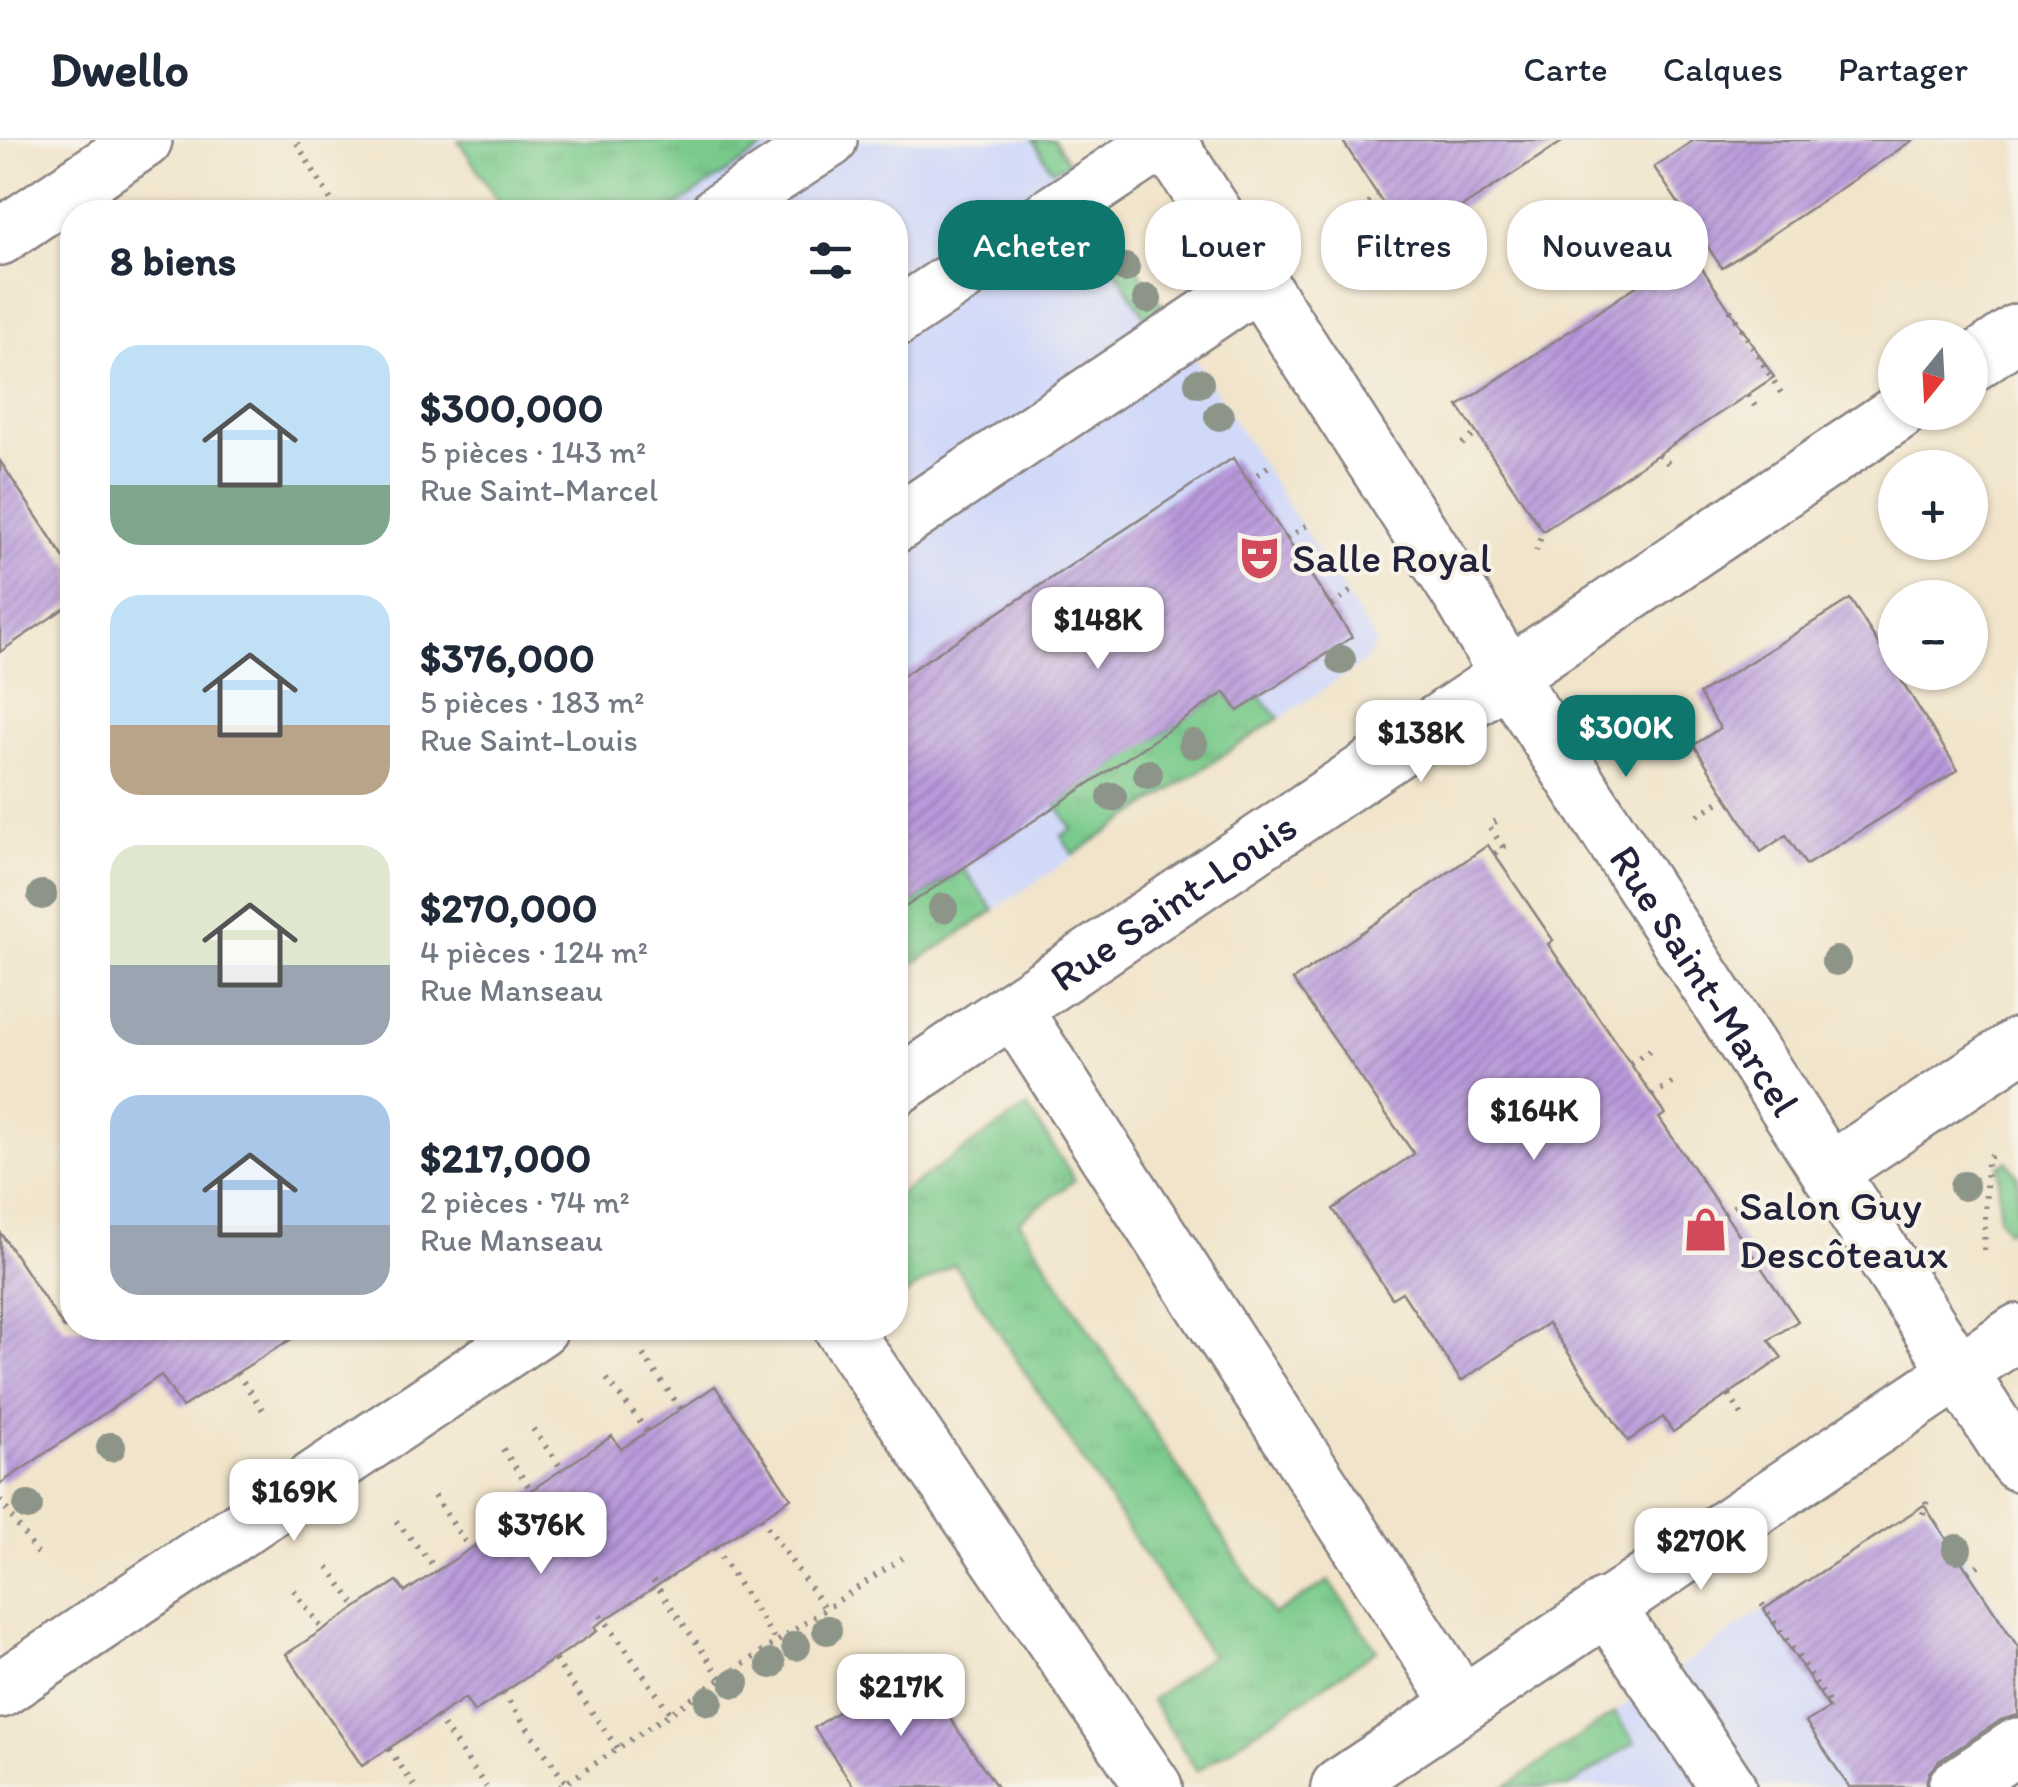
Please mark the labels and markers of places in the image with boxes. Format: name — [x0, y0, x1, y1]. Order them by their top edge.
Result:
place label: Salle Royal — [1292, 532, 1492, 583]
theatre icon: Salle Royal — [1235, 533, 1283, 581]
pin: $148K — [1028, 587, 1168, 672]
pin: $300K — [1556, 695, 1696, 780]
pin: $138K — [1351, 700, 1491, 785]
pin: $164K — [1464, 1078, 1604, 1163]
place label: Salon Guy Descôteaux — [1739, 1180, 1948, 1279]
shop icon: Salon Guy Descôteaux — [1682, 1205, 1730, 1253]
pin: $169K — [224, 1459, 364, 1544]
pin: $376K — [471, 1492, 611, 1577]
pin: $270K — [1631, 1508, 1771, 1593]
pin: $217K — [831, 1654, 971, 1739]

